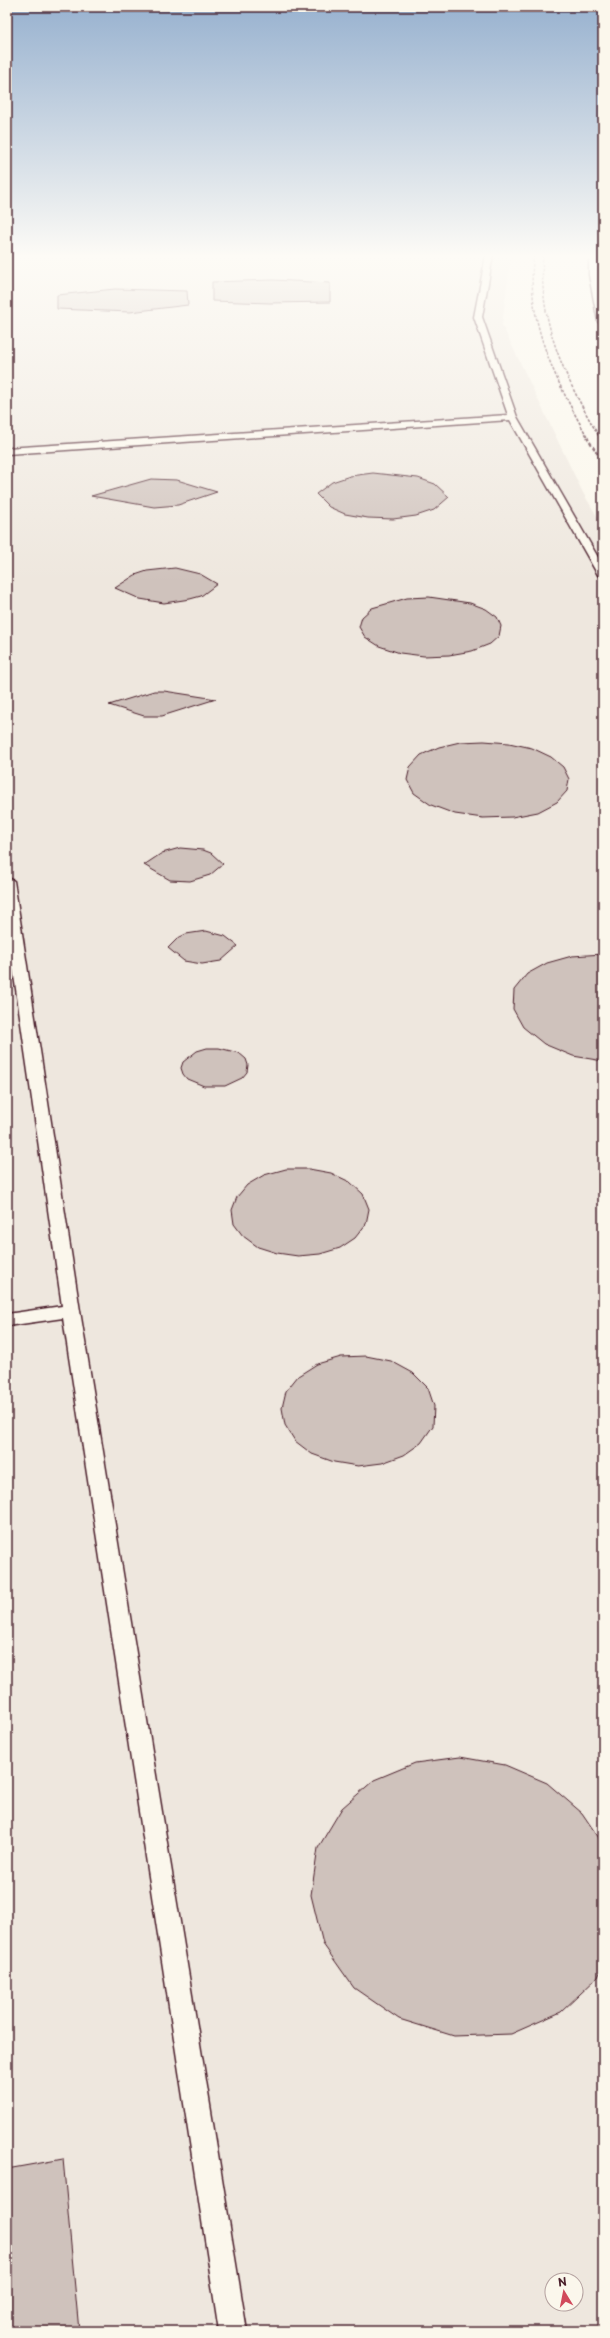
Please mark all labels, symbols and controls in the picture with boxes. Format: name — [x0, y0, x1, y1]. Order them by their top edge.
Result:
north arrow — [544, 2272, 584, 2312]
text: N — [556, 2272, 568, 2291]

